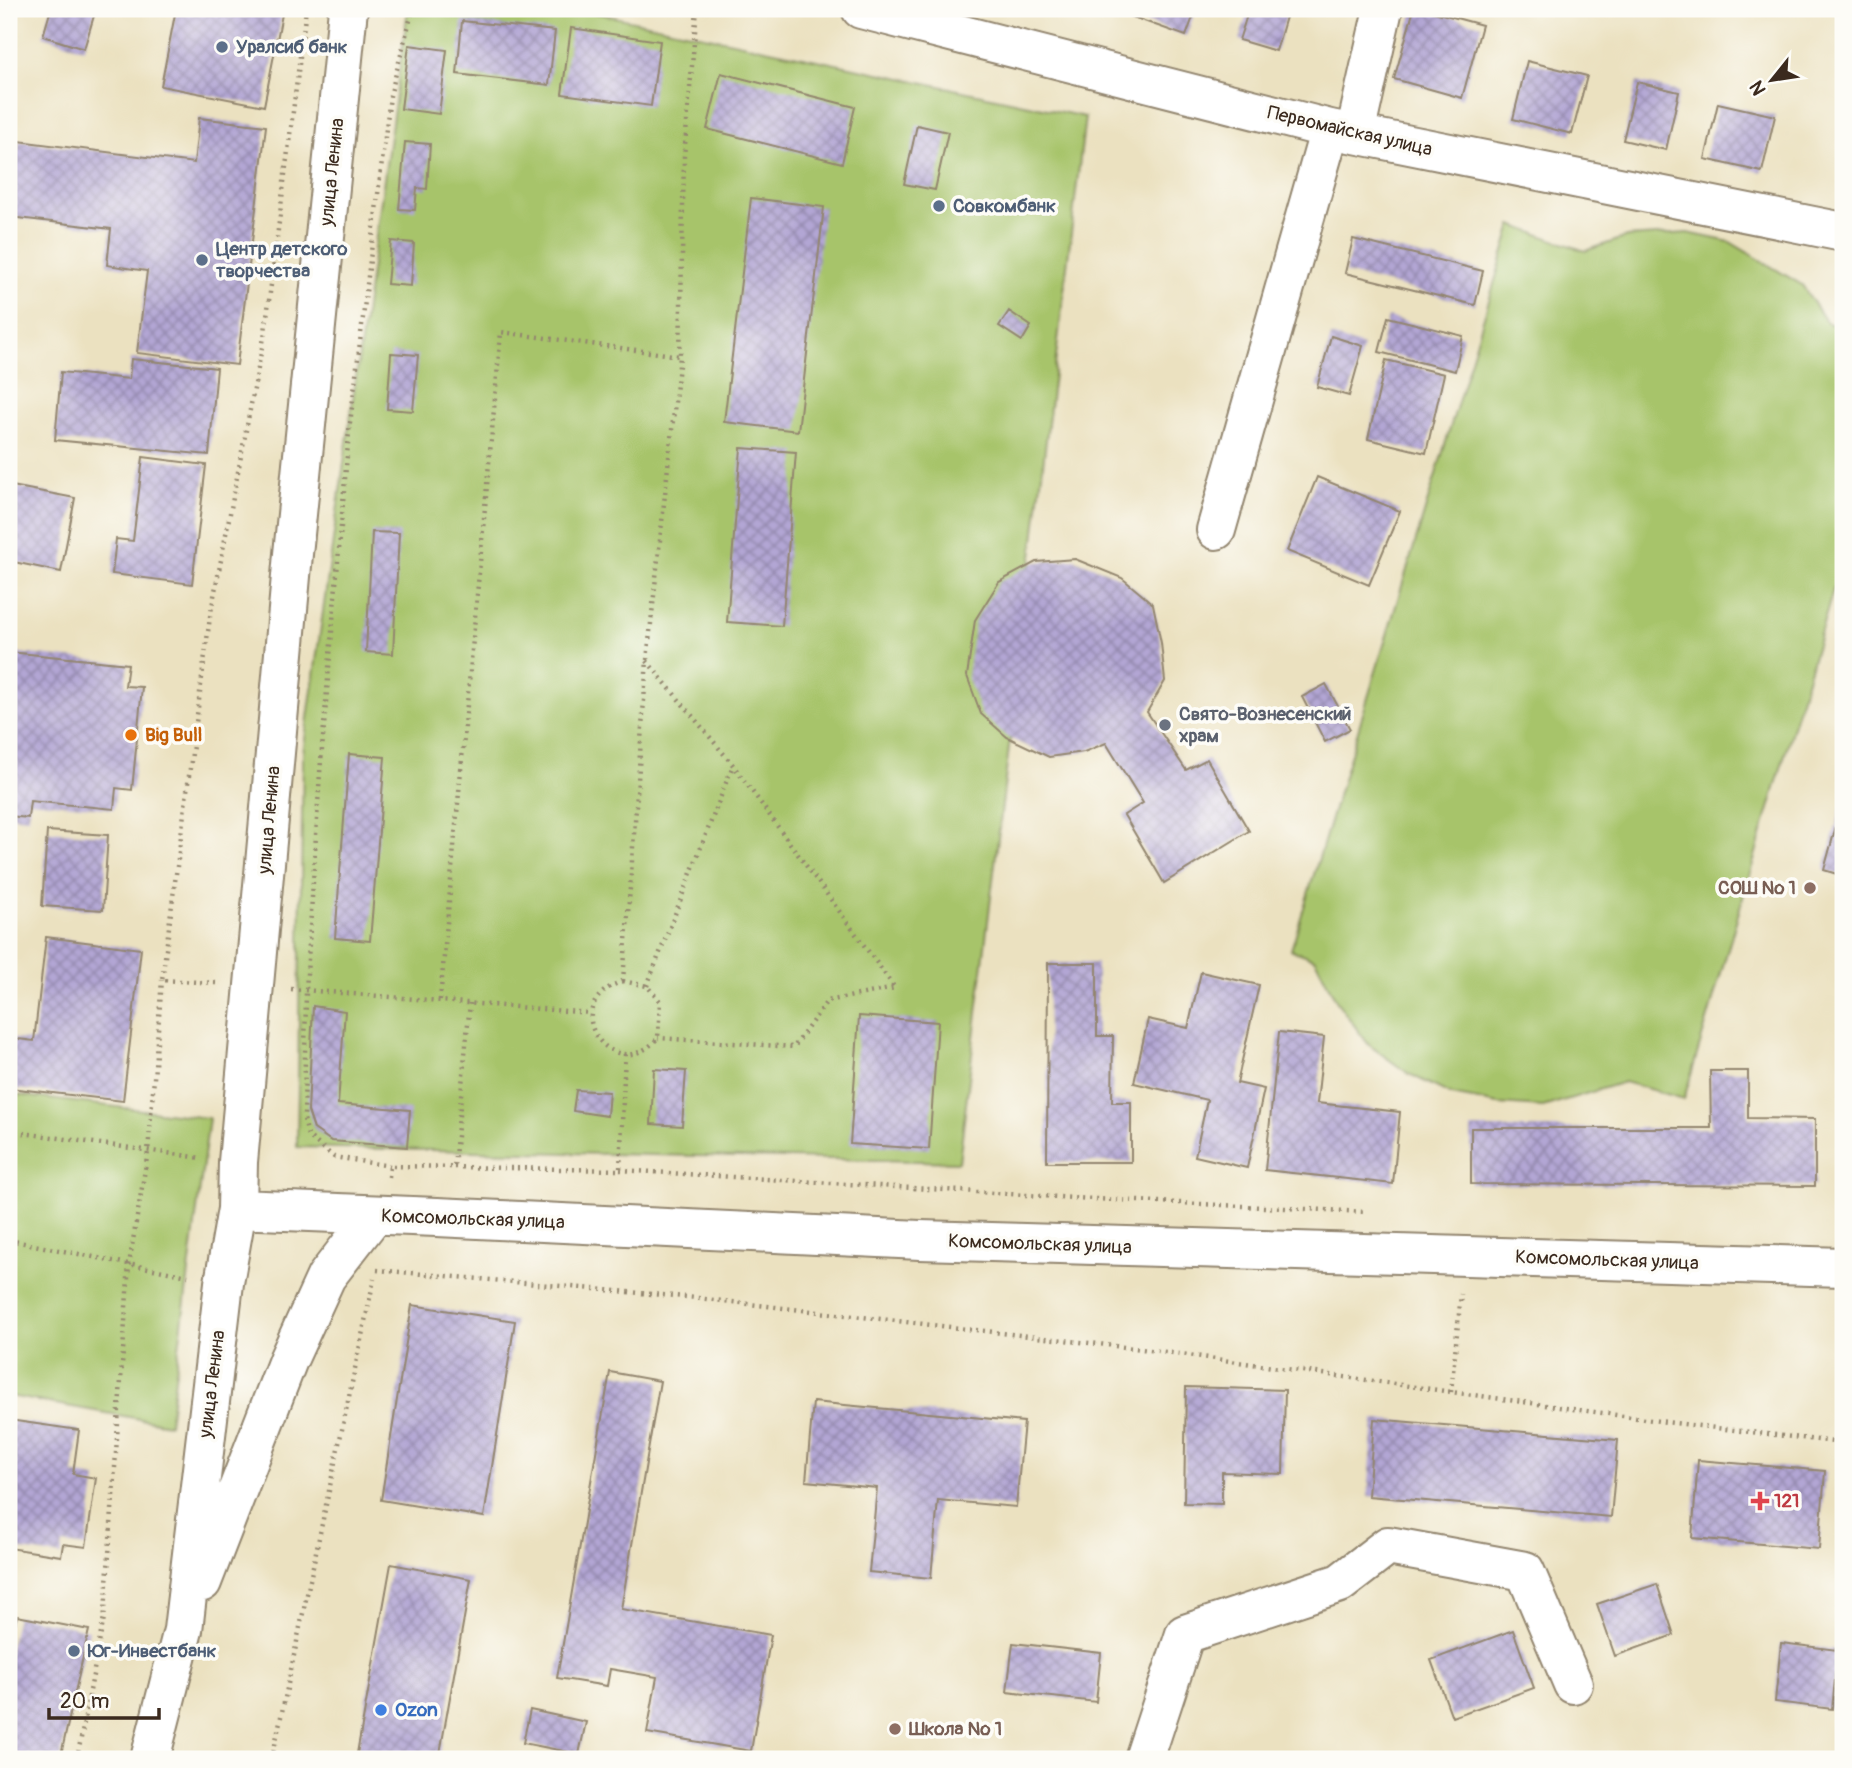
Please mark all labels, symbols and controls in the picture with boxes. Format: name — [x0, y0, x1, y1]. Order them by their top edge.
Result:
place label: Уралсиб банк — [236, 35, 348, 59]
marker: Уралсиб банк — [214, 39, 230, 55]
north arrow — [1736, 46, 1806, 116]
text: N — [1744, 76, 1772, 100]
street label: Первомайская улица — [1265, 100, 1435, 162]
street label: улица Ленина — [314, 117, 350, 228]
place label: Совкомбанк — [953, 194, 1056, 218]
marker: Совкомбанк — [931, 198, 947, 214]
place label: Центр детского творчества — [216, 237, 348, 283]
marker: Центр детского творчества — [194, 252, 210, 268]
place label: Свято-Вознесенский храм — [1178, 702, 1351, 748]
marker: Свято-Вознесенский храм — [1157, 717, 1173, 733]
place label: Big Bull — [145, 723, 202, 747]
marker: Big Bull — [123, 727, 139, 743]
street label: улица Ленина — [252, 765, 286, 876]
place label: СОШ № 1 — [1718, 876, 1796, 900]
marker: СОШ № 1 — [1802, 880, 1818, 896]
street label: Комсомольская улица — [381, 1204, 565, 1234]
street label: Комсомольская улица — [948, 1229, 1132, 1259]
street label: Комсомольская улица — [1515, 1245, 1699, 1275]
street label: улица Ленина — [193, 1329, 231, 1440]
place label: 121 — [1774, 1489, 1799, 1513]
marker: 121 — [1752, 1493, 1768, 1509]
place label: Юг-Инвестбанк — [87, 1639, 217, 1663]
marker: Юг-Инвестбанк — [66, 1643, 82, 1659]
scale bar — [49, 1677, 159, 1721]
text: 20 m — [60, 1688, 109, 1715]
place label: Ozon — [395, 1698, 438, 1722]
marker: Ozon — [373, 1702, 389, 1718]
place label: Школа № 1 — [908, 1717, 1002, 1741]
marker: Школа № 1 — [887, 1721, 903, 1737]

